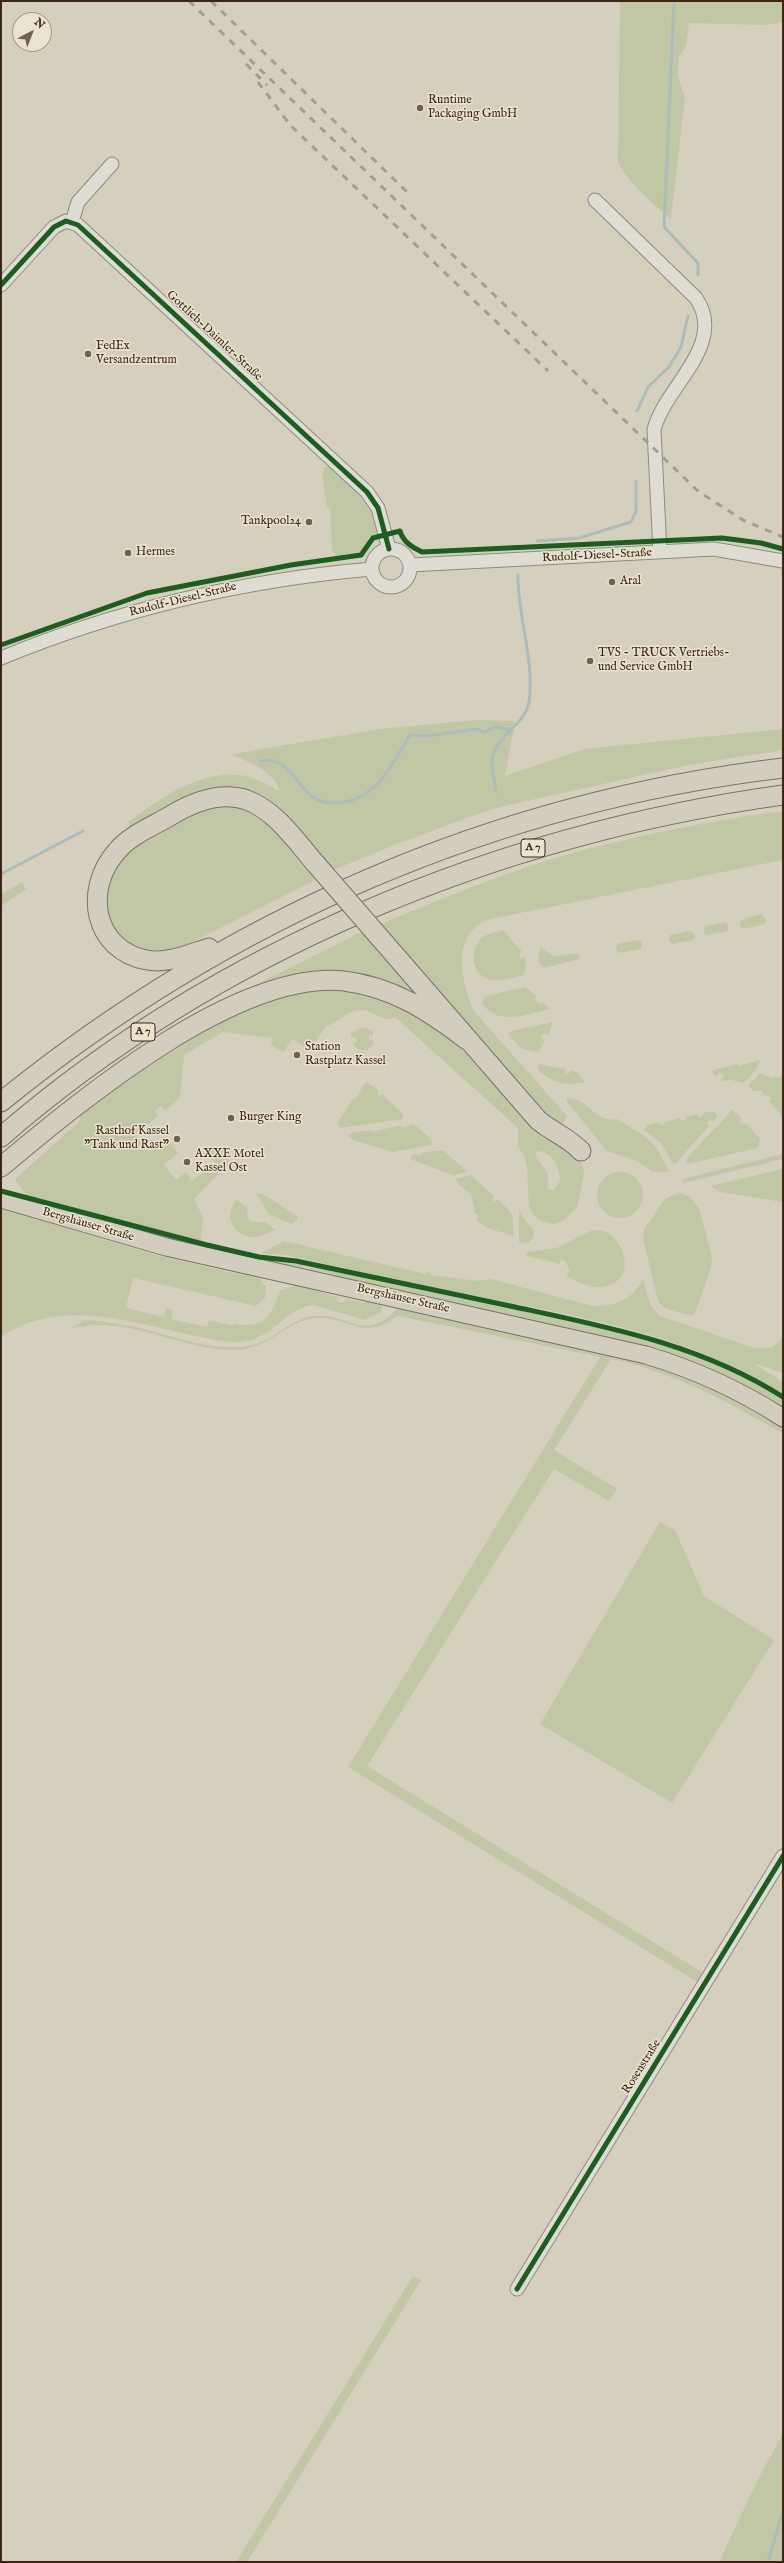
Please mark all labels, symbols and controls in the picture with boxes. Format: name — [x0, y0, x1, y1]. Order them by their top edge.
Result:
north arrow — [12, 12, 52, 52]
text: N — [31, 15, 48, 32]
place label: Runtime Packaging GmbH — [428, 94, 517, 122]
marker: Runtime Packaging GmbH — [415, 103, 425, 113]
street label: Gottlieb-Daimler-Straße — [163, 288, 265, 384]
place label: FedEx Versandzentrum — [96, 340, 177, 368]
marker: FedEx Versandzentrum — [83, 349, 93, 359]
place label: Tankpool24 — [241, 515, 301, 529]
marker: Tankpool24 — [304, 517, 314, 527]
place label: Hermes — [136, 546, 175, 560]
street label: Rudolf-Diesel-Straße — [542, 546, 652, 566]
marker: Hermes — [123, 548, 133, 558]
place label: Aral — [620, 575, 641, 589]
marker: Aral — [607, 577, 617, 587]
street label: Rudolf-Diesel-Straße — [128, 580, 238, 620]
place label: TVS - TRUCK Vertriebs- und Service GmbH — [598, 647, 730, 675]
marker: TVS - TRUCK Vertriebs- und Service GmbH — [585, 656, 595, 666]
road number: A 7 — [521, 839, 545, 857]
road number: A 7 — [131, 1023, 155, 1041]
place label: Station Rastplatz Kassel — [305, 1041, 386, 1069]
marker: Station Rastplatz Kassel — [292, 1050, 302, 1060]
place label: Burger King — [239, 1111, 301, 1125]
marker: Burger King — [226, 1113, 236, 1123]
place label: Rasthof Kassel "Tank und Rast" — [84, 1125, 169, 1153]
marker: Rasthof Kassel "Tank und Rast" — [172, 1134, 182, 1144]
place label: AXXE Motel Kassel Ost — [195, 1148, 264, 1176]
marker: AXXE Motel Kassel Ost — [182, 1157, 192, 1167]
street label: Bergshäuser Straße — [41, 1205, 135, 1245]
street label: Bergshäuser Straße — [355, 1281, 451, 1317]
street label: Rosenstraße — [620, 2037, 664, 2097]

